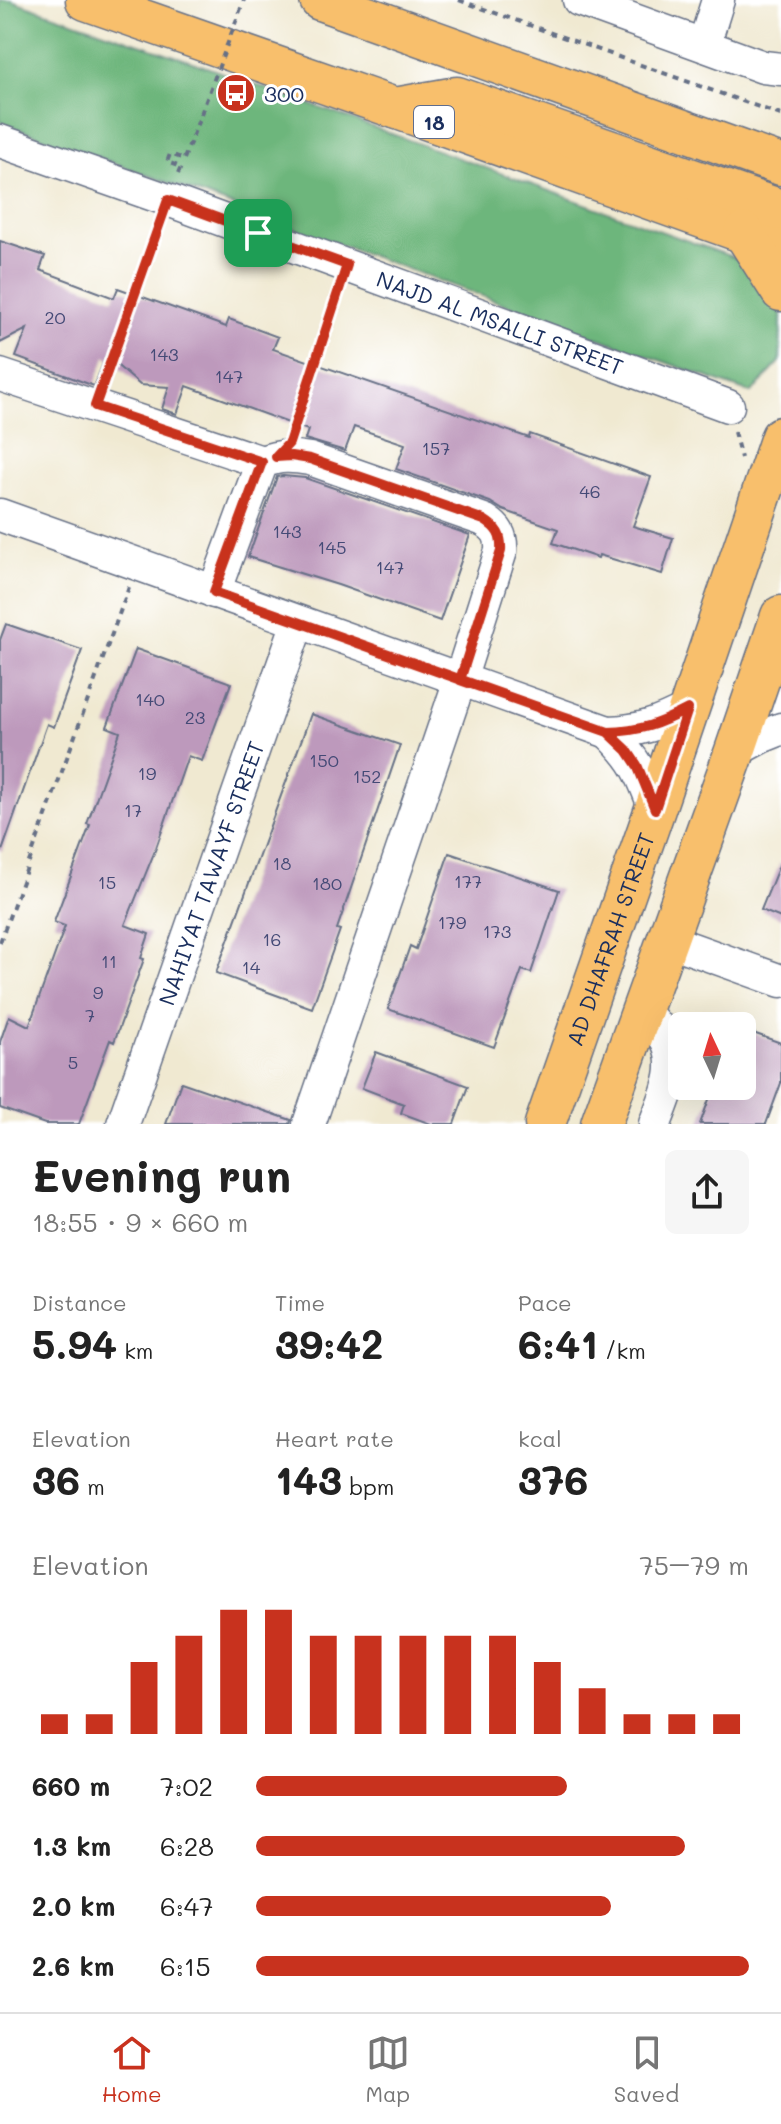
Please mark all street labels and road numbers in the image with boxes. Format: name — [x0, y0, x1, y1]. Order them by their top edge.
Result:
road number: 18 — [414, 106, 454, 138]
street label: NAJD AL MSALLI STREET — [373, 264, 628, 381]
street label: NAHIYAT TAWAYF STREET — [151, 737, 270, 1009]
street label: AD DHAFRAH STREET — [559, 828, 660, 1050]

